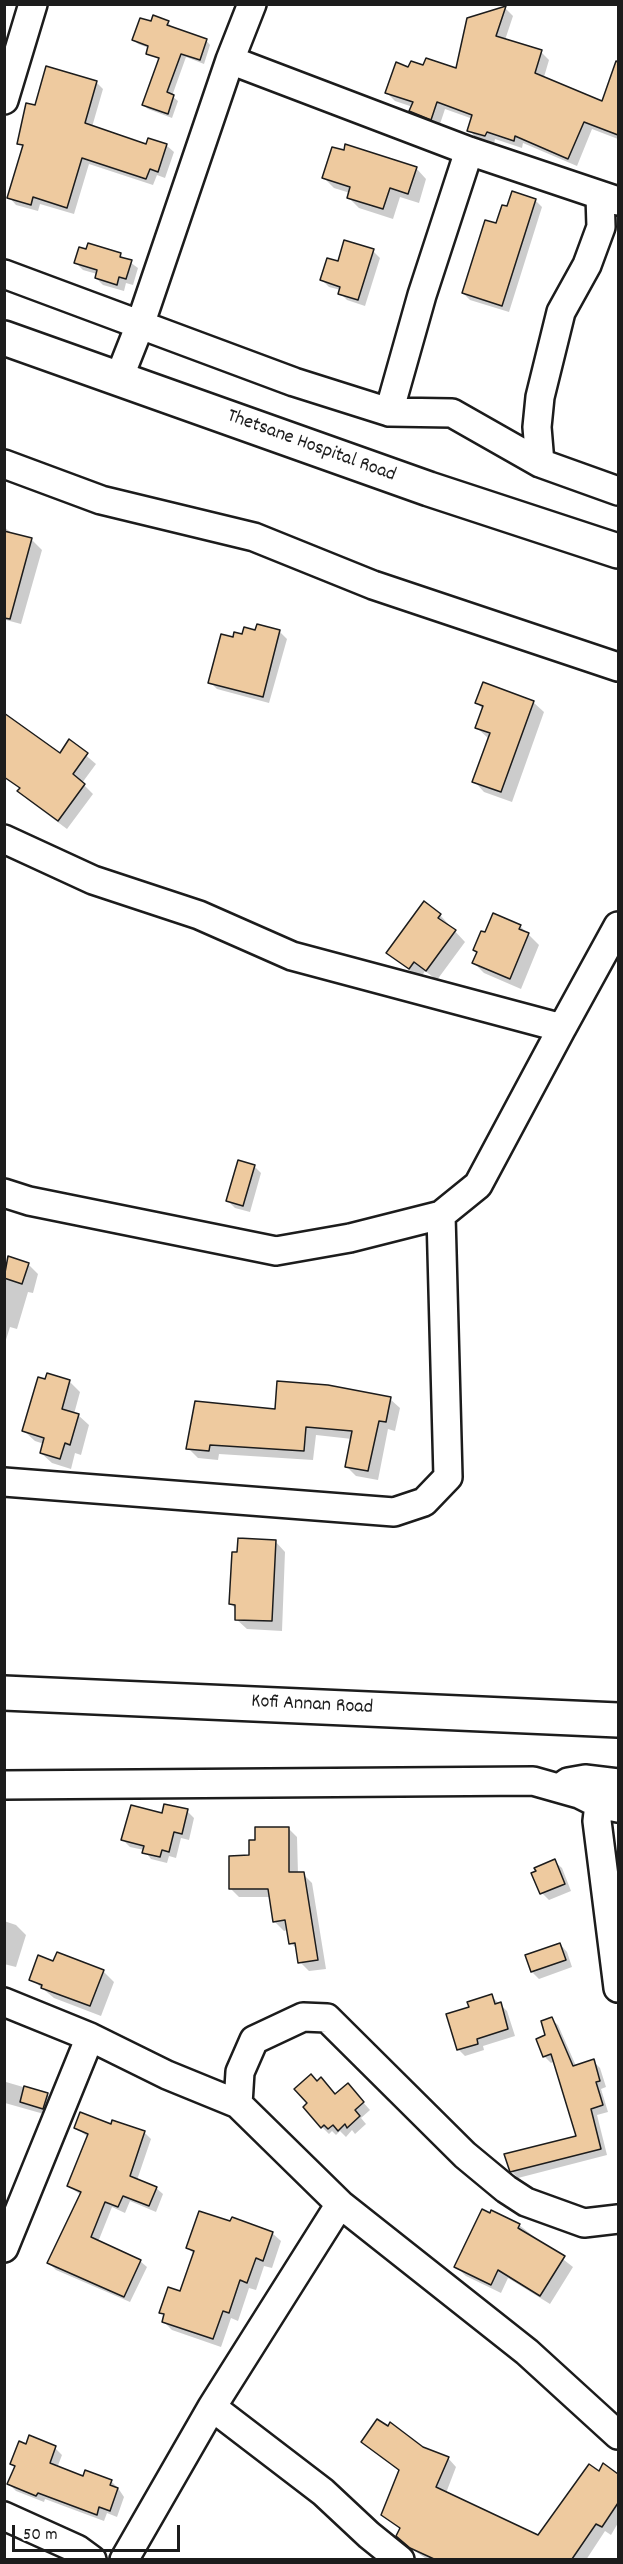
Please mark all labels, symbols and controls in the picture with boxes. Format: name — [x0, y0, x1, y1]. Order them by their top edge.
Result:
street label: Thetsane Hospital Road — [223, 405, 399, 489]
street label: Kofi Annan Road — [250, 1691, 374, 1721]
scale bar — [15, 2513, 183, 2551]
text: 50 m — [23, 2523, 58, 2548]

